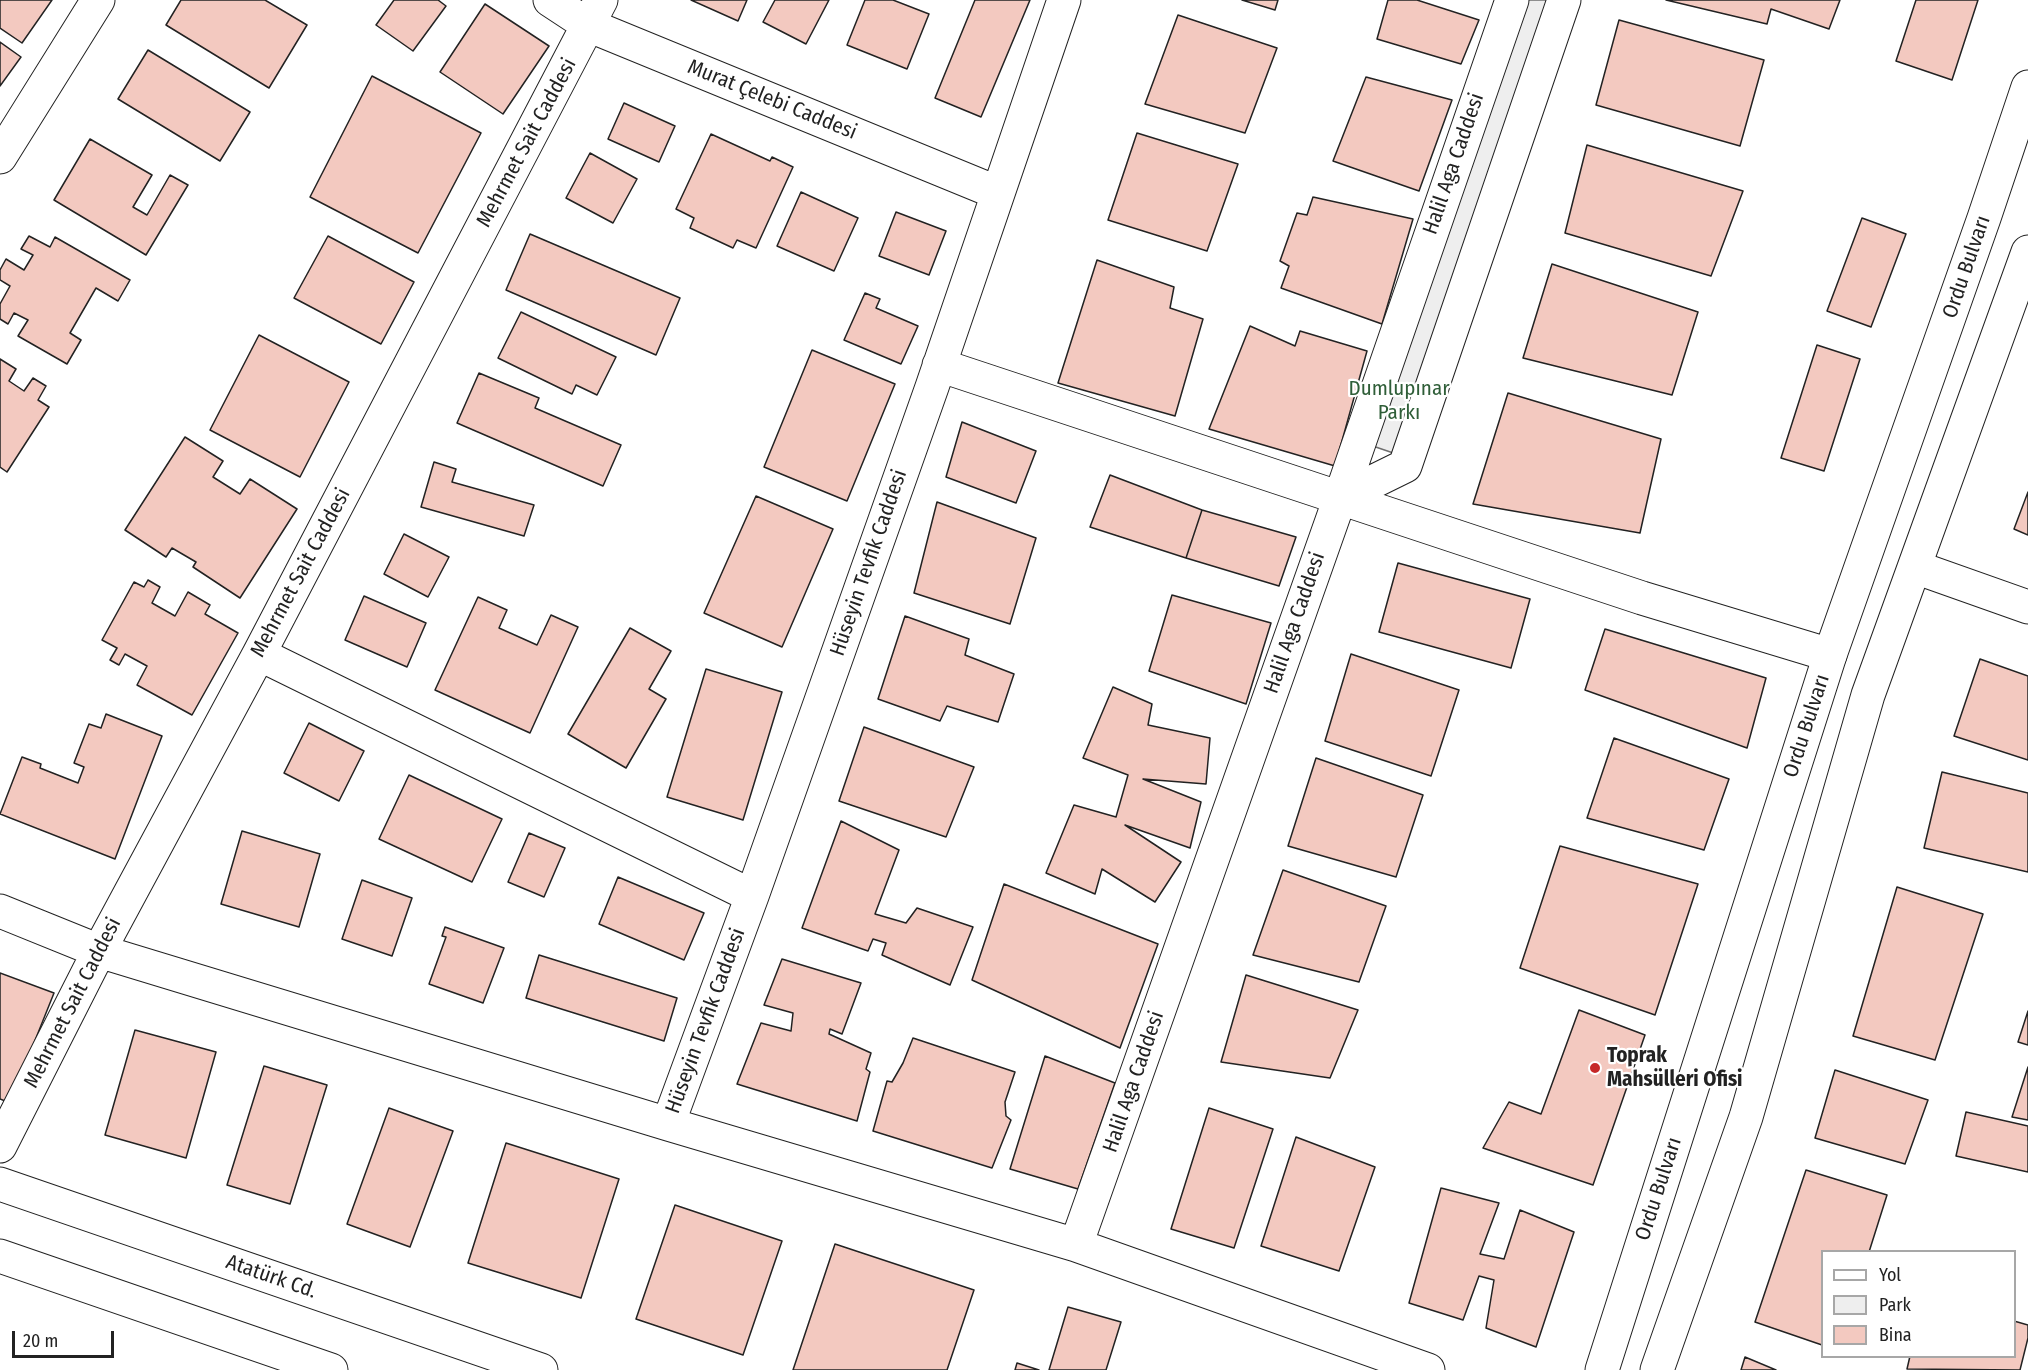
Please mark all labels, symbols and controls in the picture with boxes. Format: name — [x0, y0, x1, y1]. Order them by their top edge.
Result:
street label: Mehrmet Sait Caddesi — [472, 54, 582, 232]
street label: Murat Çelebi Caddesi — [684, 55, 860, 145]
street label: Halil Aga Caddesi — [1418, 90, 1490, 238]
street label: Ordu Bulvarı — [1938, 212, 1996, 322]
park label: Dumlupınar Parkı — [1348, 376, 1450, 426]
street label: Hüseyin Tevfik Caddesi — [825, 467, 913, 659]
street label: Mehrmet Sait Caddesi — [246, 484, 356, 662]
street label: Halil Aga Caddesi — [1259, 549, 1331, 697]
street label: Ordu Bulvarı — [1779, 671, 1835, 781]
street label: Mehrmet Sait Caddesi — [19, 914, 127, 1092]
street label: Hüseyin Tevfik Caddesi — [661, 925, 751, 1117]
street label: Halil Aga Caddesi — [1098, 1008, 1170, 1156]
place label: Toprak Mahsülleri Ofisi — [1607, 1043, 1743, 1093]
marker: Toprak Mahsülleri Ofisi — [1588, 1061, 1602, 1075]
street label: Ordu Bulvarı — [1631, 1134, 1687, 1244]
street label: Atatürk Cd. — [223, 1250, 319, 1304]
legend — [1821, 1250, 2016, 1358]
text: Yol — [1879, 1264, 1901, 1286]
text: Park — [1879, 1294, 1911, 1316]
scale bar — [15, 1319, 117, 1357]
text: Bina — [1879, 1324, 1912, 1346]
text: 20 m — [23, 1330, 58, 1352]

